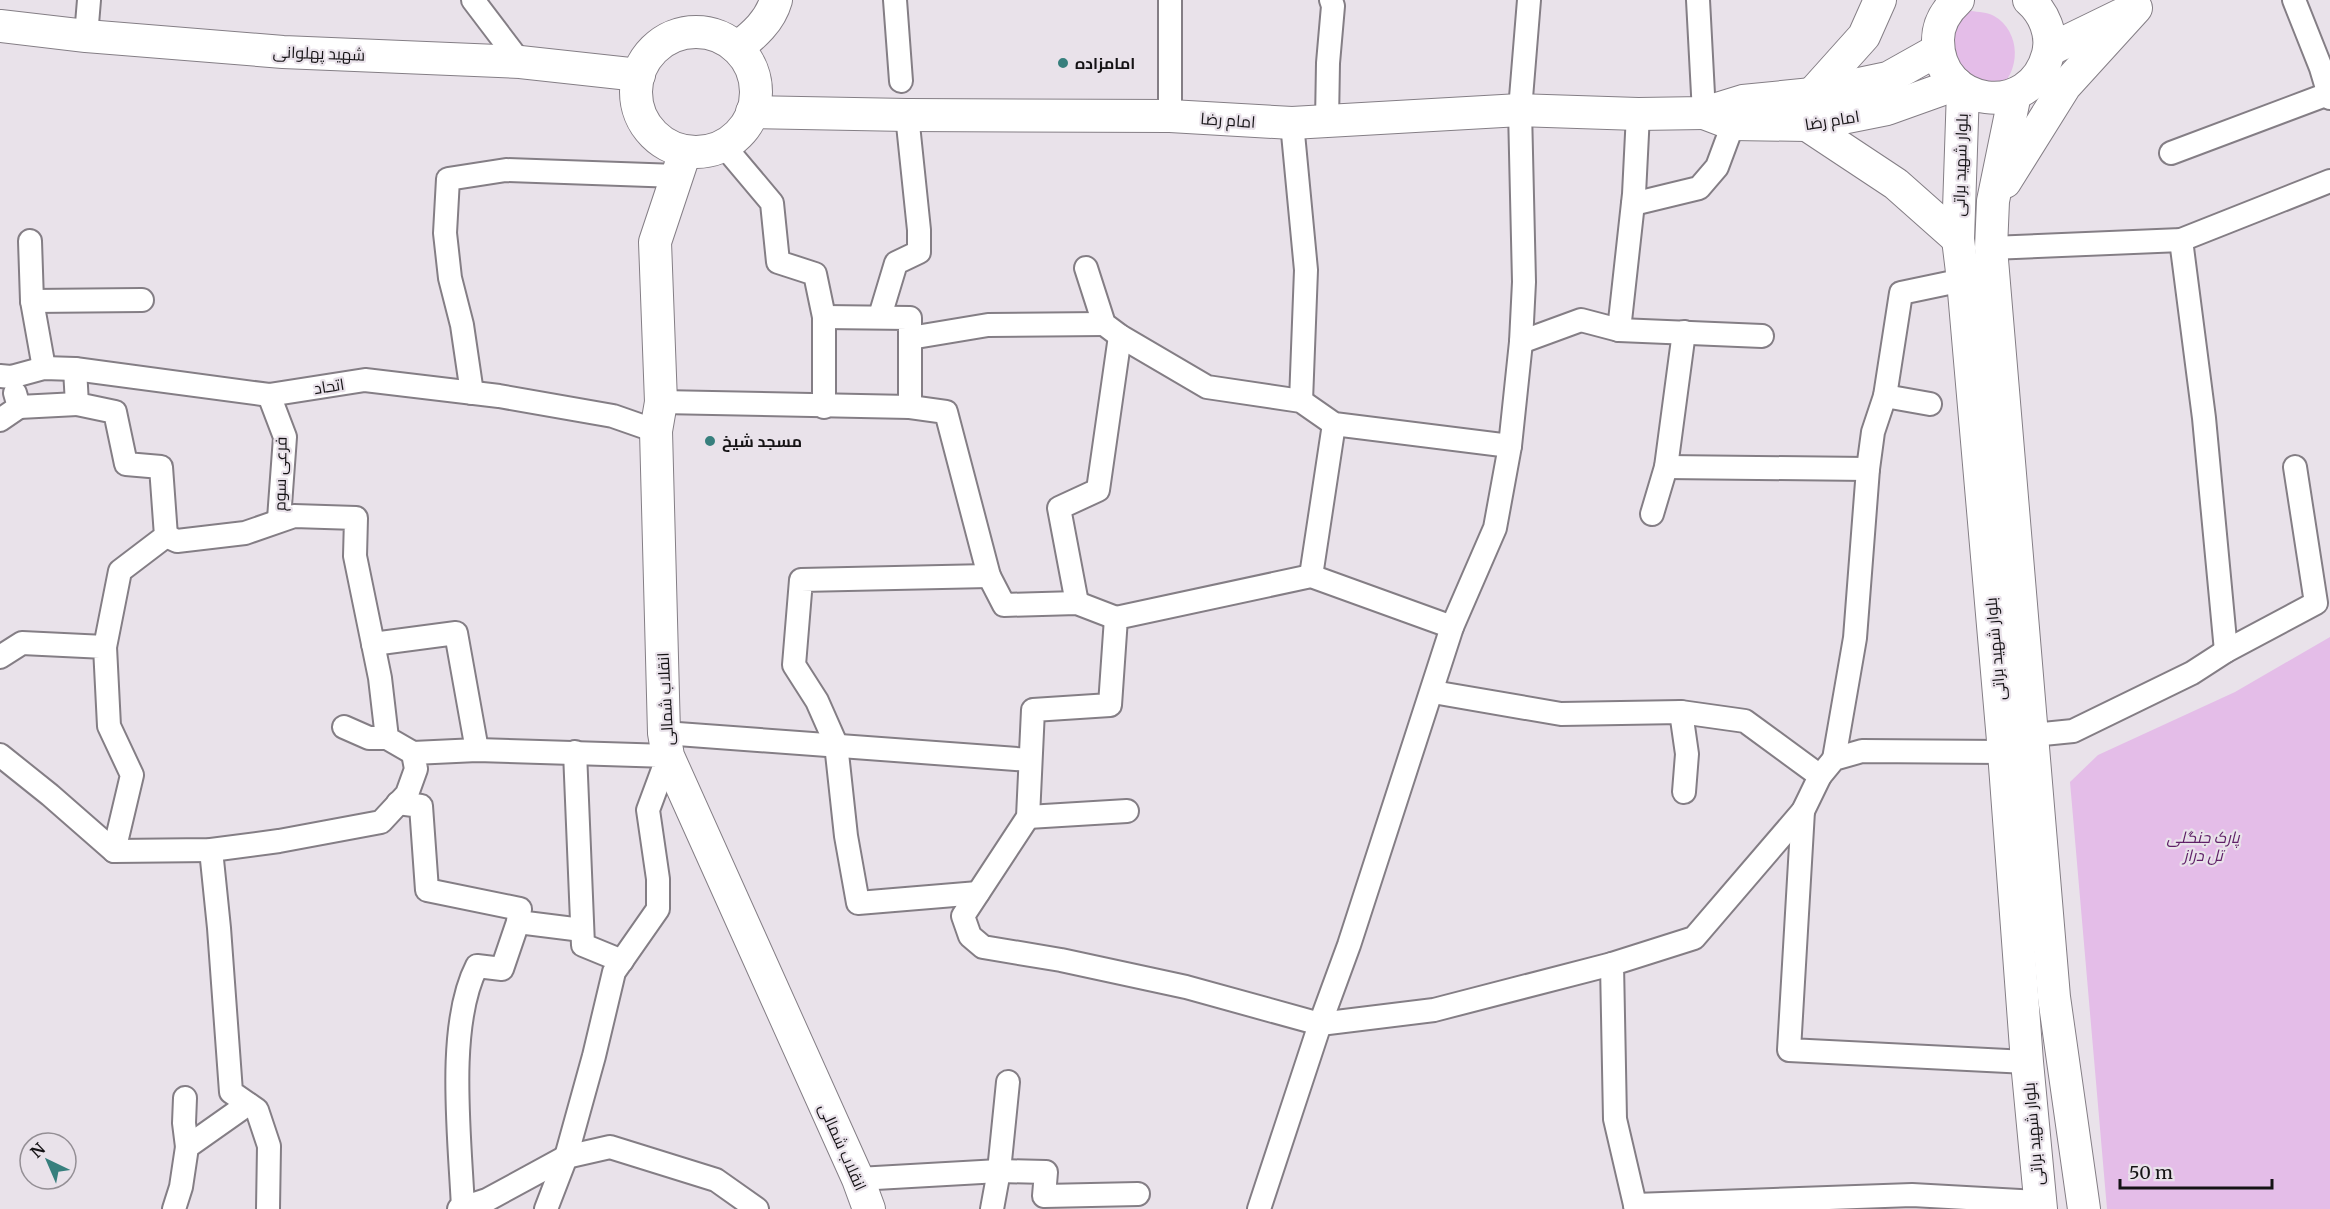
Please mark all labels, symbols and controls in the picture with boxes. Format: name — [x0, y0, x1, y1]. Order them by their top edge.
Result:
street label: شهید پهلوانی — [272, 41, 366, 67]
place label: امامزاده — [1075, 53, 1135, 73]
marker: امامزاده — [1056, 56, 1070, 70]
street label: امام رضا — [1803, 106, 1861, 136]
street label: امام رضا — [1200, 108, 1256, 134]
street label: بلوار شهید براتی — [1948, 113, 1973, 217]
street label: اتحاد — [312, 374, 346, 398]
place label: مسجد شیخ — [722, 431, 802, 452]
marker: مسجد شیخ — [703, 434, 717, 448]
street label: فرعی سوم — [269, 437, 293, 511]
street label: بلوار شهید براتی — [1981, 597, 2010, 701]
street label: انقلاب شمالی — [653, 652, 678, 746]
park label: پارک جنگلی تل دراز — [2166, 827, 2240, 865]
street label: بلوار شهید براتی — [2019, 1082, 2048, 1186]
street label: انقلاب شمالی — [814, 1100, 871, 1194]
north arrow — [18, 1131, 78, 1191]
text: N — [26, 1138, 49, 1162]
scale bar — [2120, 1152, 2272, 1190]
text: 50 m — [2129, 1161, 2173, 1184]

